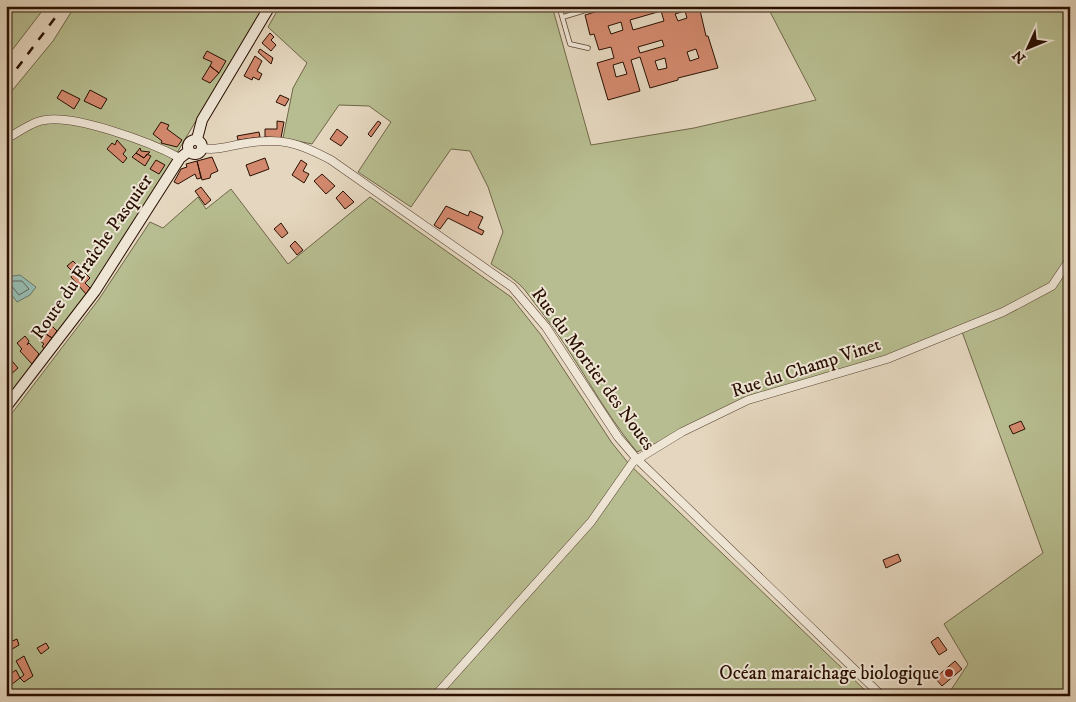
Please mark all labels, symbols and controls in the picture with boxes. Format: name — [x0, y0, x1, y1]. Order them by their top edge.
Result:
north arrow — [1004, 22, 1054, 72]
text: N — [1009, 46, 1030, 67]
street label: Route du Fraîche Pasquier — [26, 170, 159, 345]
street label: Rue du Mortier des Noues — [526, 283, 660, 455]
street label: Rue du Champ Vinet — [728, 333, 884, 403]
place label: Océan maraichage biologique — [719, 662, 939, 686]
marker: Océan maraichage biologique — [943, 667, 955, 679]

